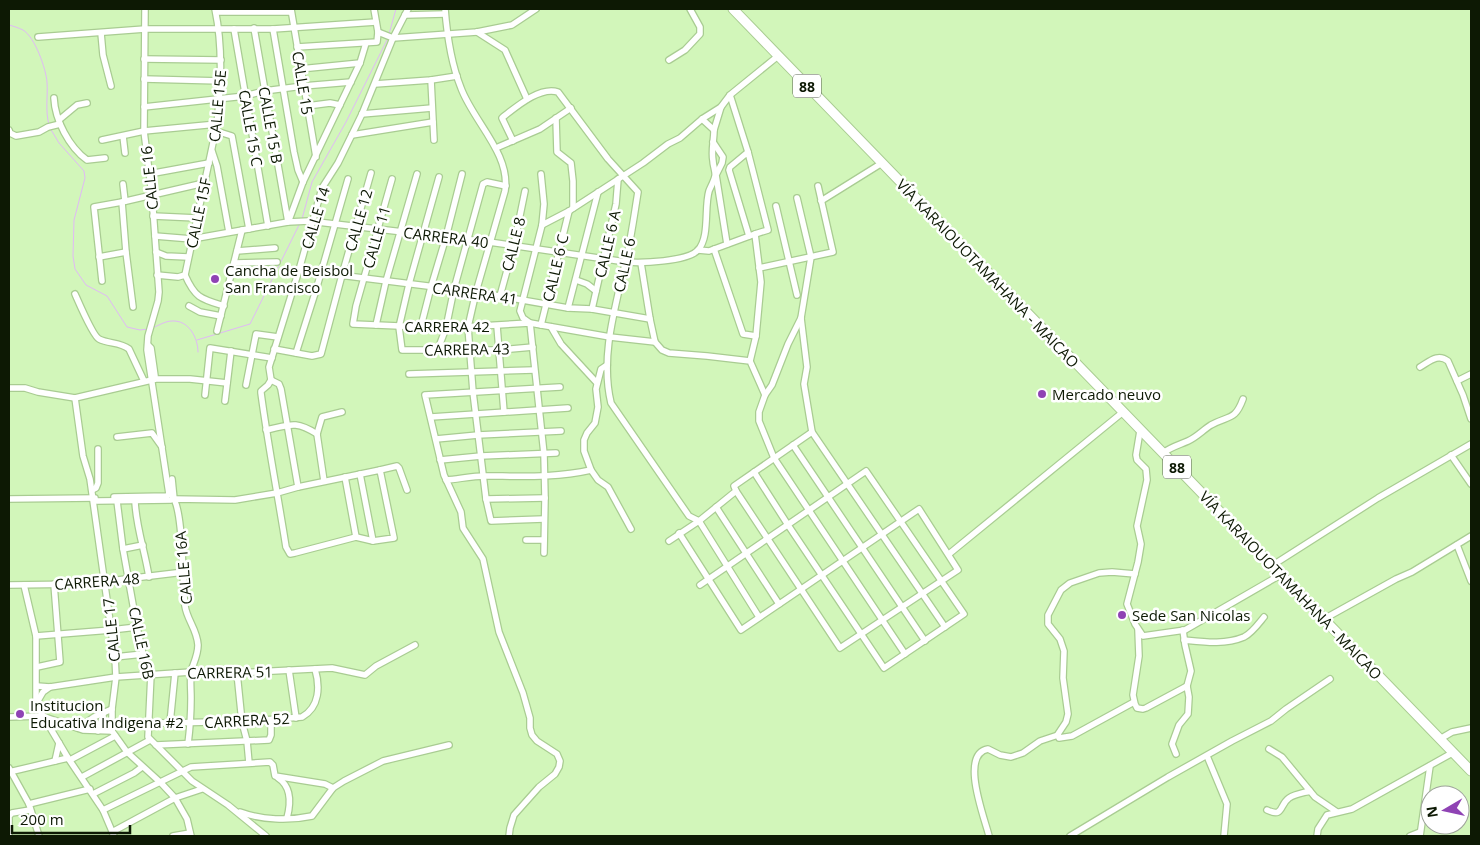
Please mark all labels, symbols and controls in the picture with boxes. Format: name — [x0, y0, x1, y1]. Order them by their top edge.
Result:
street label: CALLE 15 — [288, 50, 318, 116]
street label: CALLE 15E — [204, 69, 230, 143]
road number: 88 — [793, 74, 821, 98]
street label: CALLE 15 B — [254, 85, 288, 165]
street label: CALLE 15 C — [234, 88, 268, 168]
street label: CALLE 16 — [136, 145, 162, 211]
street label: VÍA KARAIOUOTAMAHANA - MAICAO — [892, 174, 1084, 372]
street label: CALLE 15F — [181, 176, 215, 250]
street label: CALLE 14 — [296, 184, 334, 252]
street label: CALLE 12 — [340, 186, 376, 254]
street label: CALLE 11 — [358, 203, 394, 271]
street label: CALLE 6 A — [590, 208, 624, 280]
street label: CALLE 8 — [497, 215, 529, 273]
street label: CARRERA 40 — [402, 222, 490, 252]
street label: CALLE 6 C — [538, 232, 572, 304]
street label: CALLE 6 — [609, 236, 639, 294]
place label: Cancha de Beisbol San Francisco — [225, 260, 353, 297]
marker: Cancha de Beisbol San Francisco — [209, 273, 221, 285]
street label: CARRERA 41 — [431, 277, 519, 309]
street label: CARRERA 42 — [404, 316, 490, 336]
street label: CARRERA 43 — [424, 338, 510, 360]
place label: Mercado neuvo — [1052, 384, 1161, 404]
marker: Mercado neuvo — [1036, 388, 1048, 400]
road number: 88 — [1163, 456, 1191, 478]
street label: VÍA KARAIOUOTAMAHANA - MAICAO — [1195, 486, 1387, 684]
street label: CALLE 16A — [170, 530, 196, 605]
street label: CARRERA 48 — [54, 568, 140, 594]
street label: CALLE 17 — [98, 597, 124, 663]
street label: CALLE 16B — [125, 605, 159, 681]
place label: Sede San Nicolas — [1132, 605, 1250, 625]
marker: Sede San Nicolas — [1116, 609, 1128, 621]
street label: CARRERA 51 — [187, 661, 273, 683]
place label: Institucion Educativa Indigena #2 — [30, 695, 184, 732]
marker: Institucion Educativa Indigena #2 — [14, 708, 26, 720]
street label: CARRERA 52 — [204, 708, 290, 732]
north arrow — [1420, 785, 1470, 835]
scale bar — [12, 802, 130, 834]
text: N — [1421, 805, 1442, 819]
text: 200 m — [20, 809, 64, 829]

